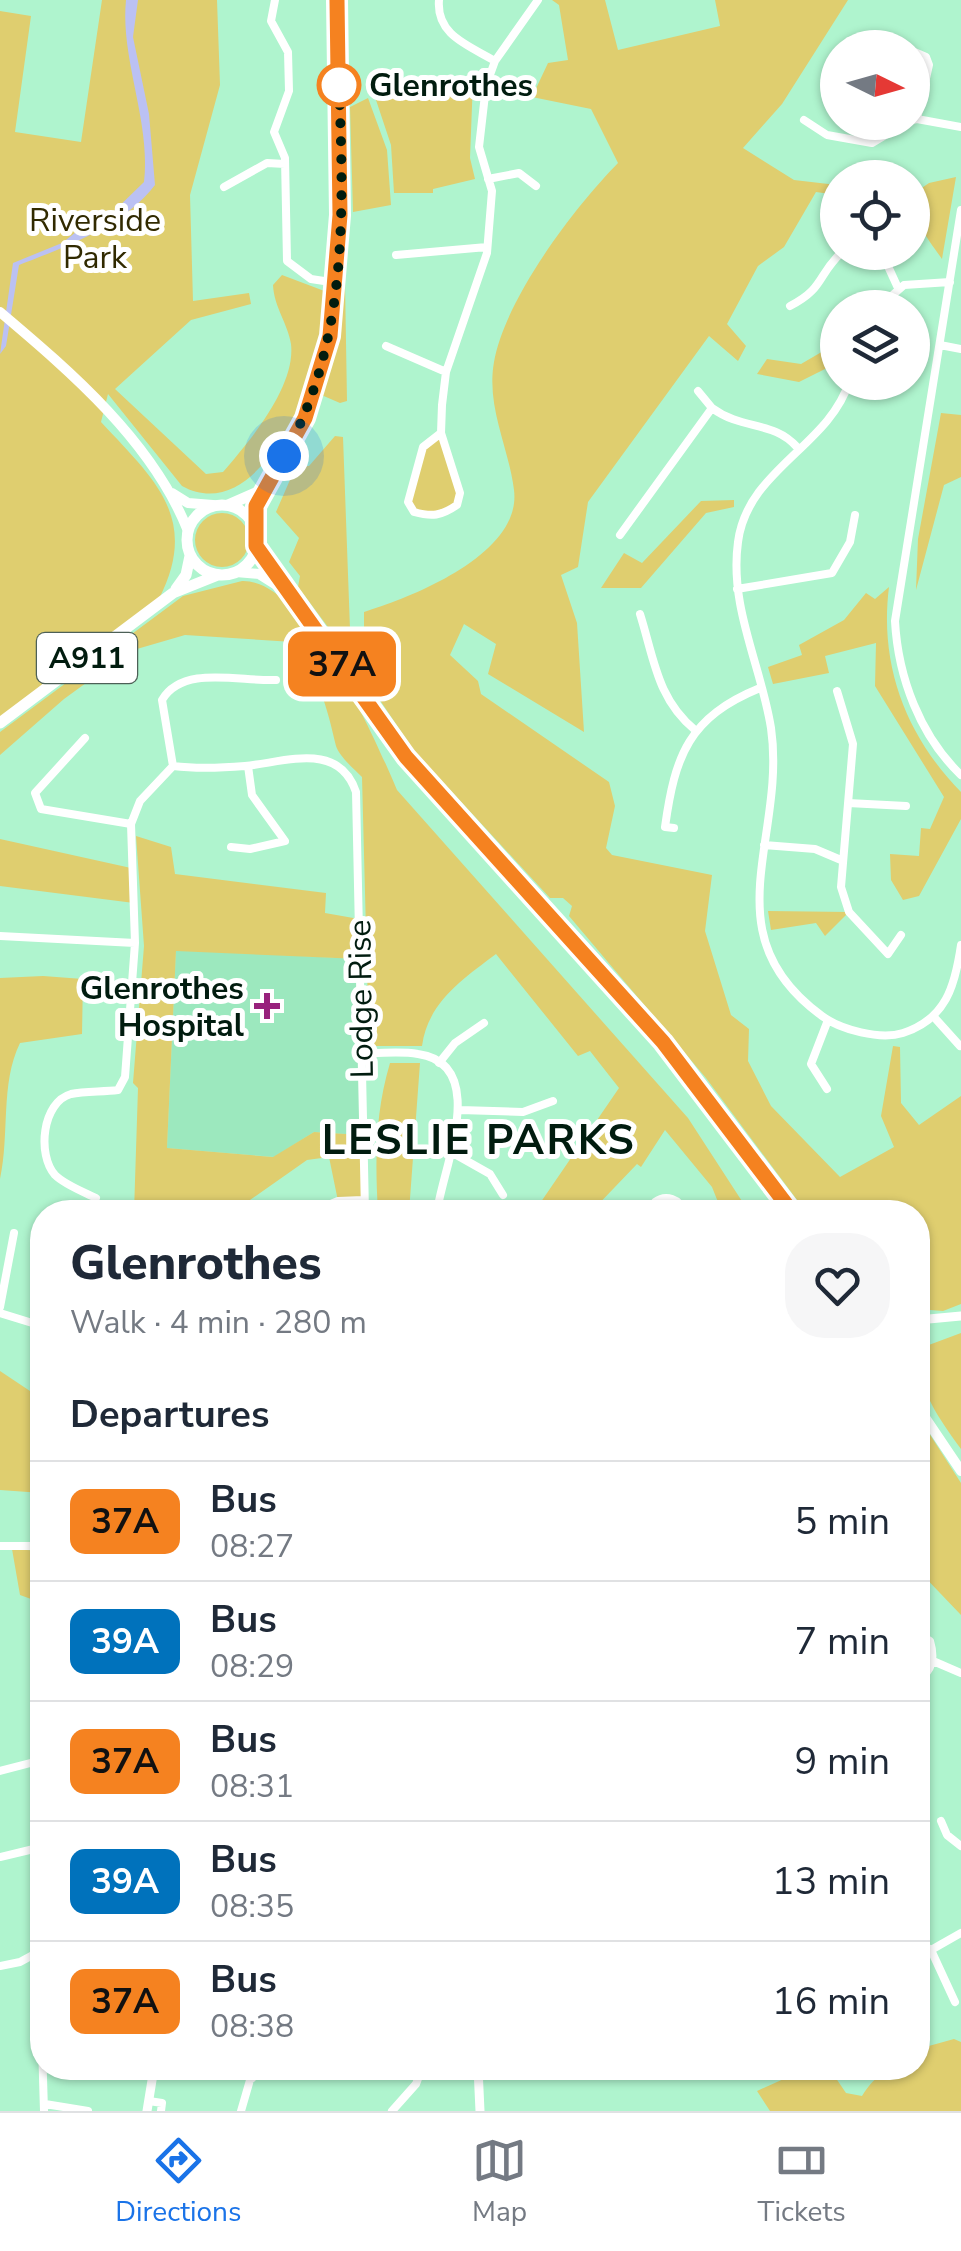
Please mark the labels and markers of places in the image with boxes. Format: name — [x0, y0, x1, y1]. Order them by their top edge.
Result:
marker: Glenrothes — [318, 64, 360, 106]
place label: Glenrothes — [369, 64, 533, 107]
place label: Glenrothes Hospital — [80, 967, 244, 1047]
marker: Glenrothes Hospital — [254, 993, 280, 1019]

